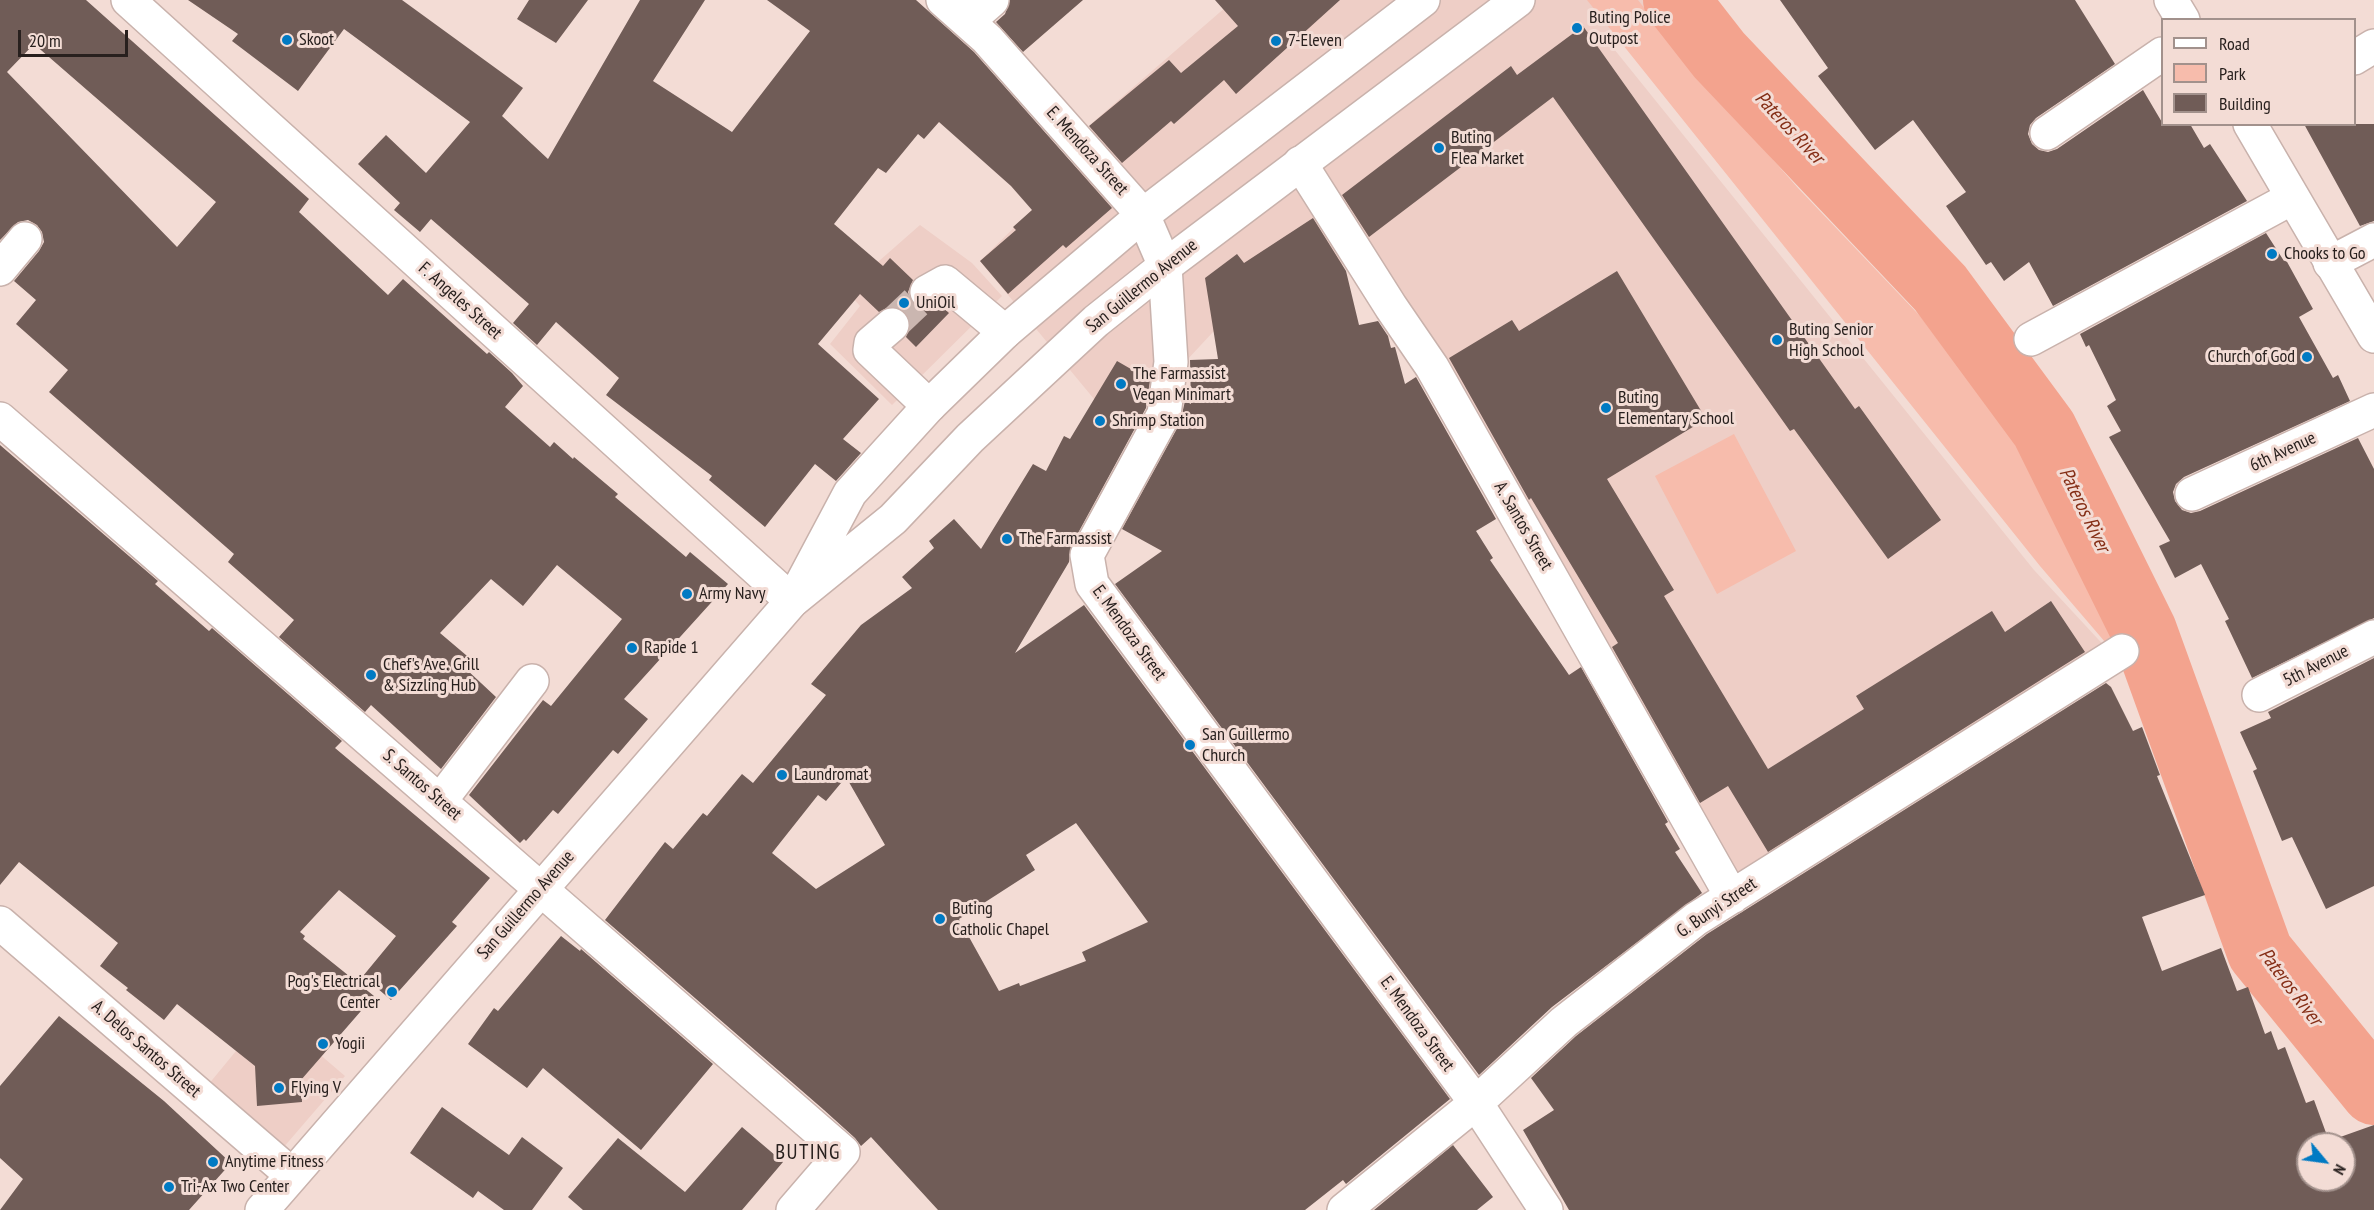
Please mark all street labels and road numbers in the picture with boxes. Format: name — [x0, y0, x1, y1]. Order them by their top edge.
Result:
street label: E. Mendoza Street — [1042, 102, 1132, 200]
street label: San Guillermo Avenue — [1082, 235, 1202, 337]
street label: F. Angeles Street — [414, 258, 506, 344]
street label: 6th Avenue — [2247, 427, 2319, 477]
street label: A. Santos Street — [1489, 478, 1557, 574]
street label: E. Mendoza Street — [1087, 581, 1171, 685]
street label: 5th Avenue — [2280, 640, 2352, 692]
street label: S. Santos Street — [378, 745, 466, 825]
street label: San Guillermo Avenue — [473, 846, 579, 964]
street label: G. Bunyi Street — [1673, 873, 1761, 943]
street label: E. Mendoza Street — [1375, 972, 1459, 1076]
street label: A. Delos Santos Street — [87, 996, 205, 1102]

